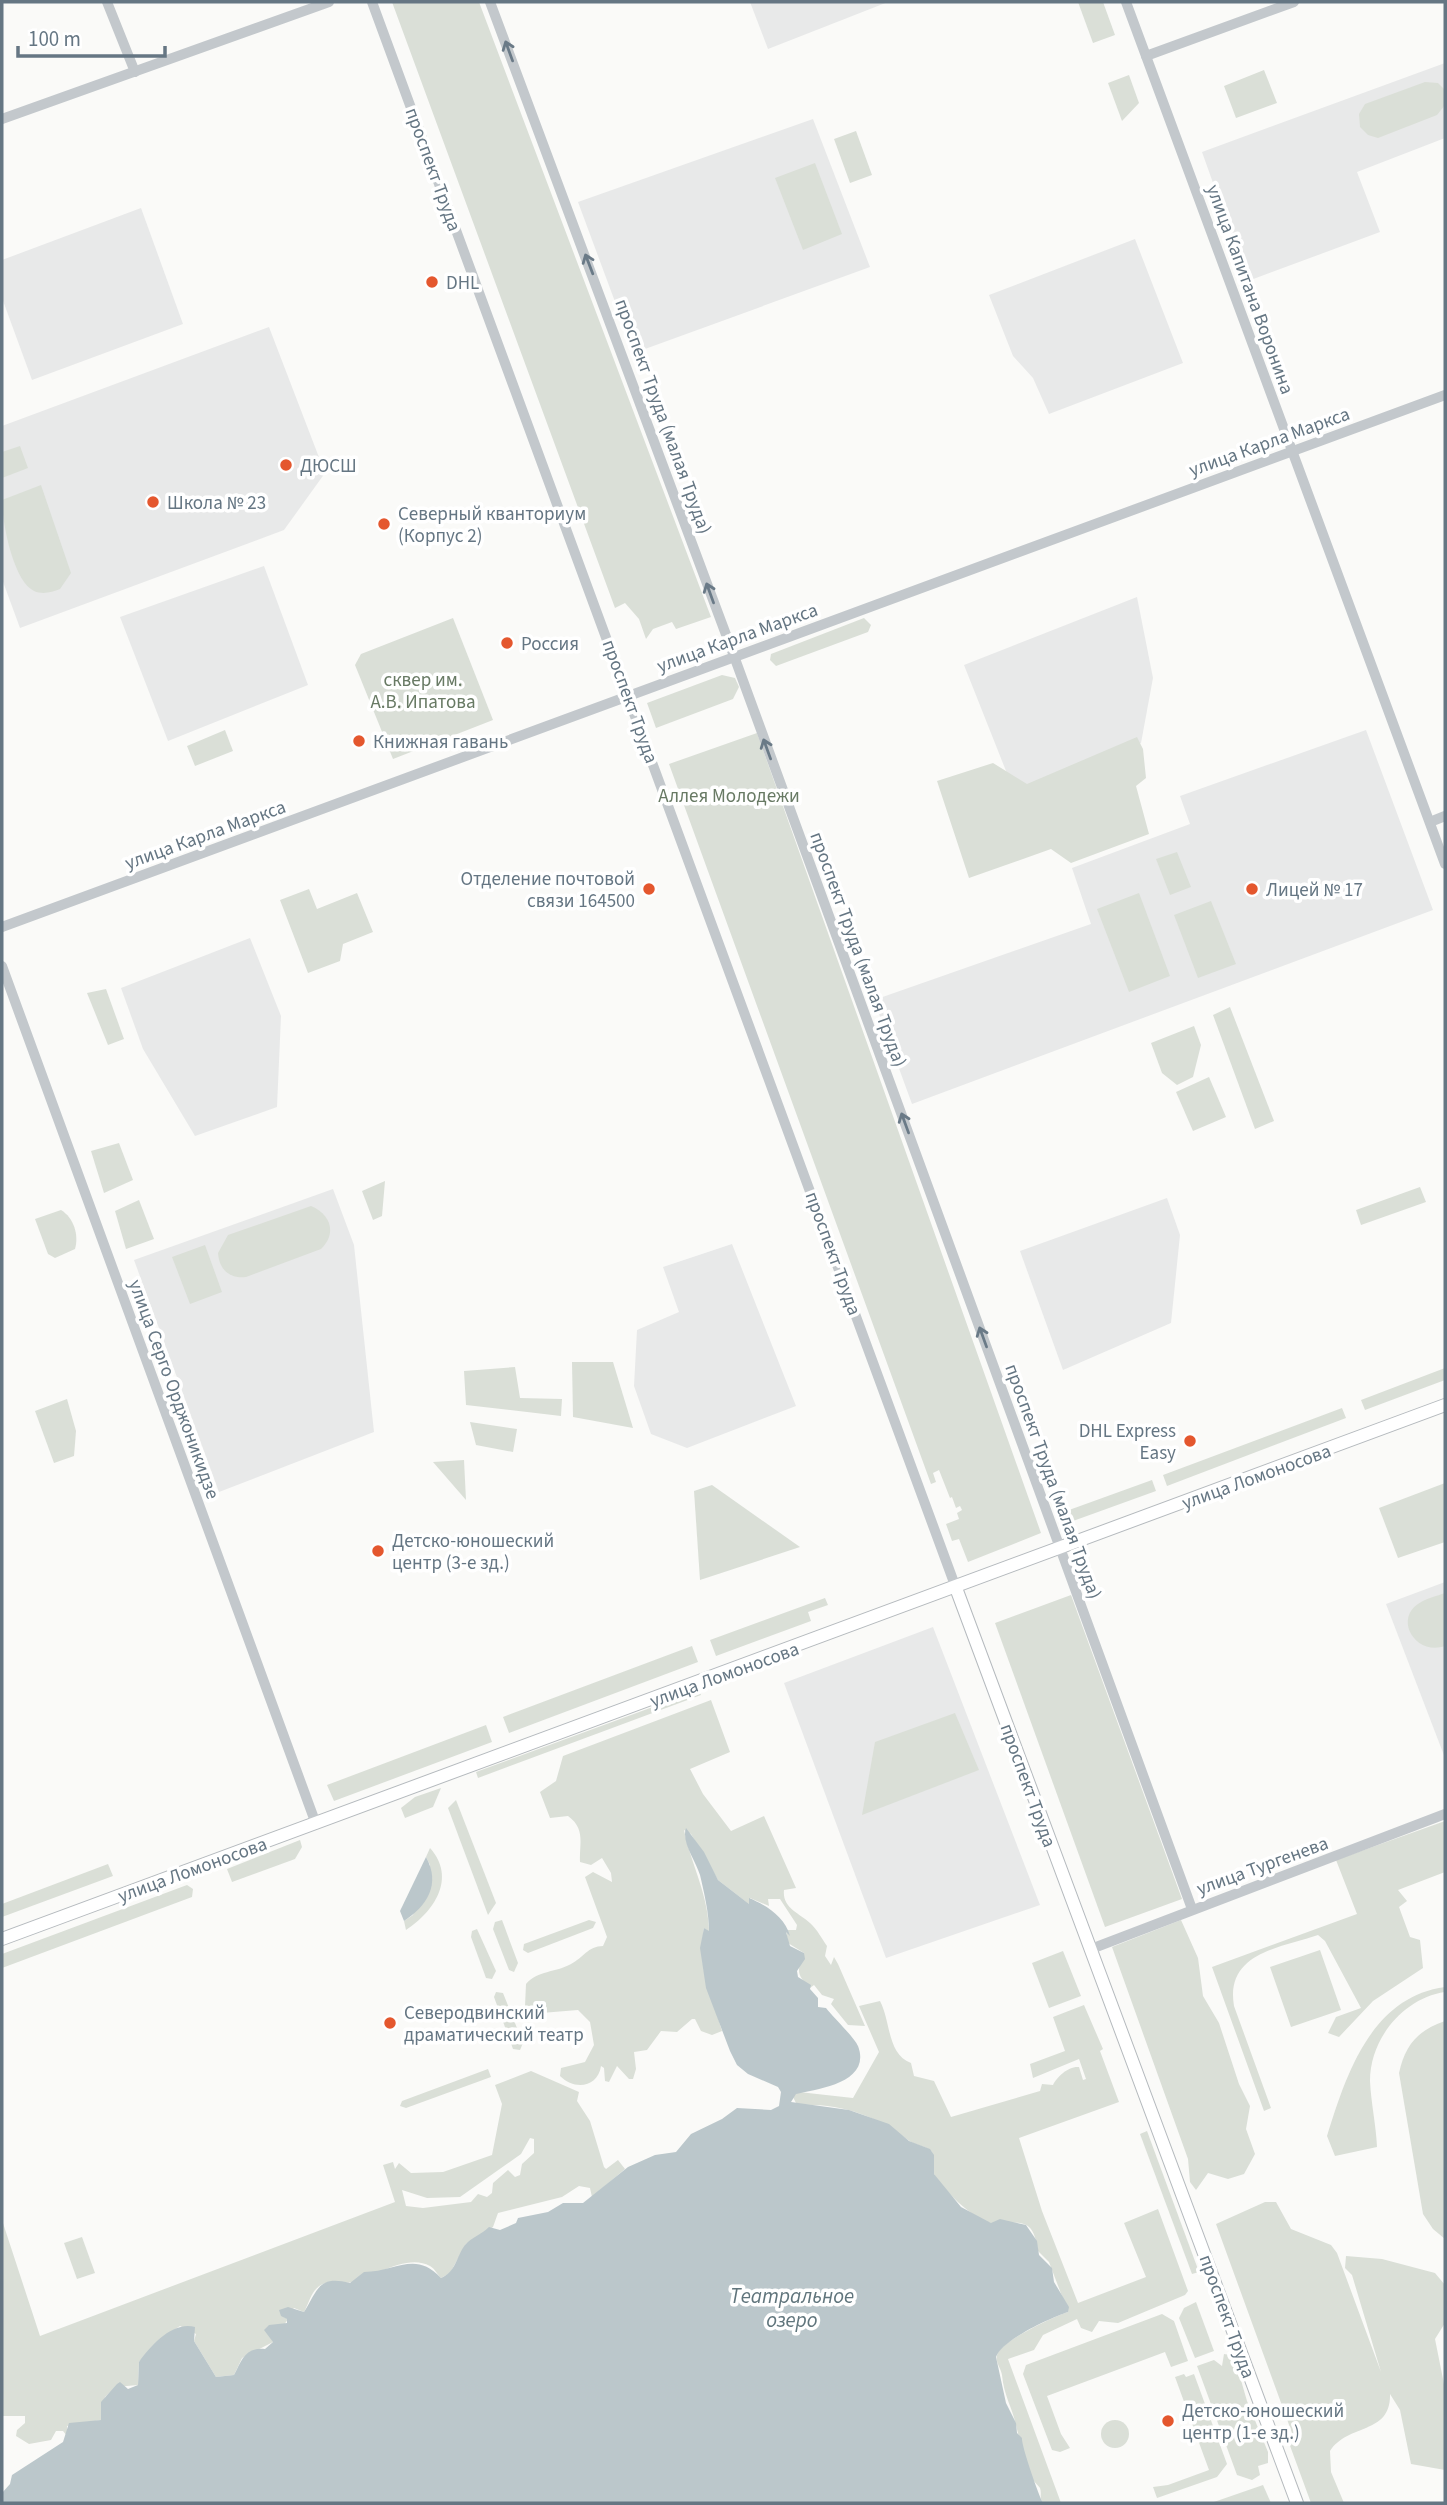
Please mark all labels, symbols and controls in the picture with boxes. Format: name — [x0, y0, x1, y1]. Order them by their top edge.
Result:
scale bar — [18, 14, 164, 58]
text: 100 m — [28, 24, 81, 54]
one-way arrow — [502, 41, 514, 63]
street label: проспект Труда — [398, 104, 467, 235]
street label: улица Капитана Воронина — [1199, 181, 1300, 398]
one-way arrow — [581, 254, 594, 276]
place label: DHL — [446, 270, 479, 297]
marker: DHL — [424, 274, 440, 290]
street label: проспект Труда (малая Труда) — [607, 295, 718, 538]
street label: улица Карла Маркса — [1185, 401, 1354, 484]
place label: ДЮСШ — [300, 453, 357, 480]
marker: ДЮСШ — [278, 457, 294, 473]
place label: Школа № 23 — [167, 490, 266, 517]
marker: Школа № 23 — [145, 494, 161, 510]
place label: Северный кванториум (Корпус 2) — [398, 501, 586, 550]
marker: Северный кванториум (Корпус 2) — [376, 516, 392, 532]
one-way arrow — [703, 582, 715, 604]
street label: улица Карла Маркса — [653, 597, 822, 680]
place label: Россия — [521, 631, 579, 658]
marker: Россия — [499, 635, 515, 651]
street label: проспект Труда — [595, 636, 664, 767]
park label: сквер им. А.В. Ипатова — [370, 667, 476, 716]
place label: Книжная гавань — [373, 729, 508, 756]
marker: Книжная гавань — [351, 733, 367, 749]
one-way arrow — [760, 738, 772, 760]
park label: Аллея Молодежи — [658, 783, 800, 810]
street label: улица Карла Маркса — [121, 794, 290, 877]
street label: проспект Труда (малая Труда) — [802, 828, 913, 1071]
place label: Отделение почтовой связи 164500 — [460, 866, 635, 915]
place label: Лицей № 17 — [1266, 877, 1363, 904]
marker: Отделение почтовой связи 164500 — [641, 881, 657, 897]
marker: Лицей № 17 — [1244, 881, 1260, 897]
one-way arrow — [898, 1113, 910, 1135]
street label: проспект Труда — [798, 1188, 867, 1319]
street label: улица Серго Орджоникидзе — [121, 1276, 226, 1503]
one-way arrow — [976, 1326, 988, 1348]
street label: проспект Труда (малая Труда) — [997, 1360, 1108, 1603]
place label: DHL Express Easy — [1079, 1418, 1176, 1467]
marker: DHL Express Easy — [1182, 1433, 1198, 1449]
street label: улица Ломоносова — [1178, 1438, 1335, 1517]
place label: Детско-юношеский центр (3-е зд.) — [392, 1528, 554, 1577]
marker: Детско-юношеский центр (3-е зд.) — [370, 1543, 386, 1559]
street label: улица Ломоносова — [646, 1636, 803, 1715]
street label: проспект Труда — [993, 1720, 1062, 1851]
street label: улица Тургенева — [1193, 1830, 1332, 1903]
street label: улица Ломоносова — [114, 1831, 271, 1910]
place label: Северодвинский драматический театр — [404, 2000, 584, 2049]
marker: Северодвинский драматический театр — [382, 2015, 398, 2031]
street label: проспект Труда — [1192, 2251, 1261, 2382]
water label: Театральное озеро — [730, 2281, 854, 2335]
place label: Детско-юношеский центр (1-е зд.) — [1182, 2398, 1344, 2447]
marker: Детско-юношеский центр (1-е зд.) — [1160, 2413, 1176, 2429]

